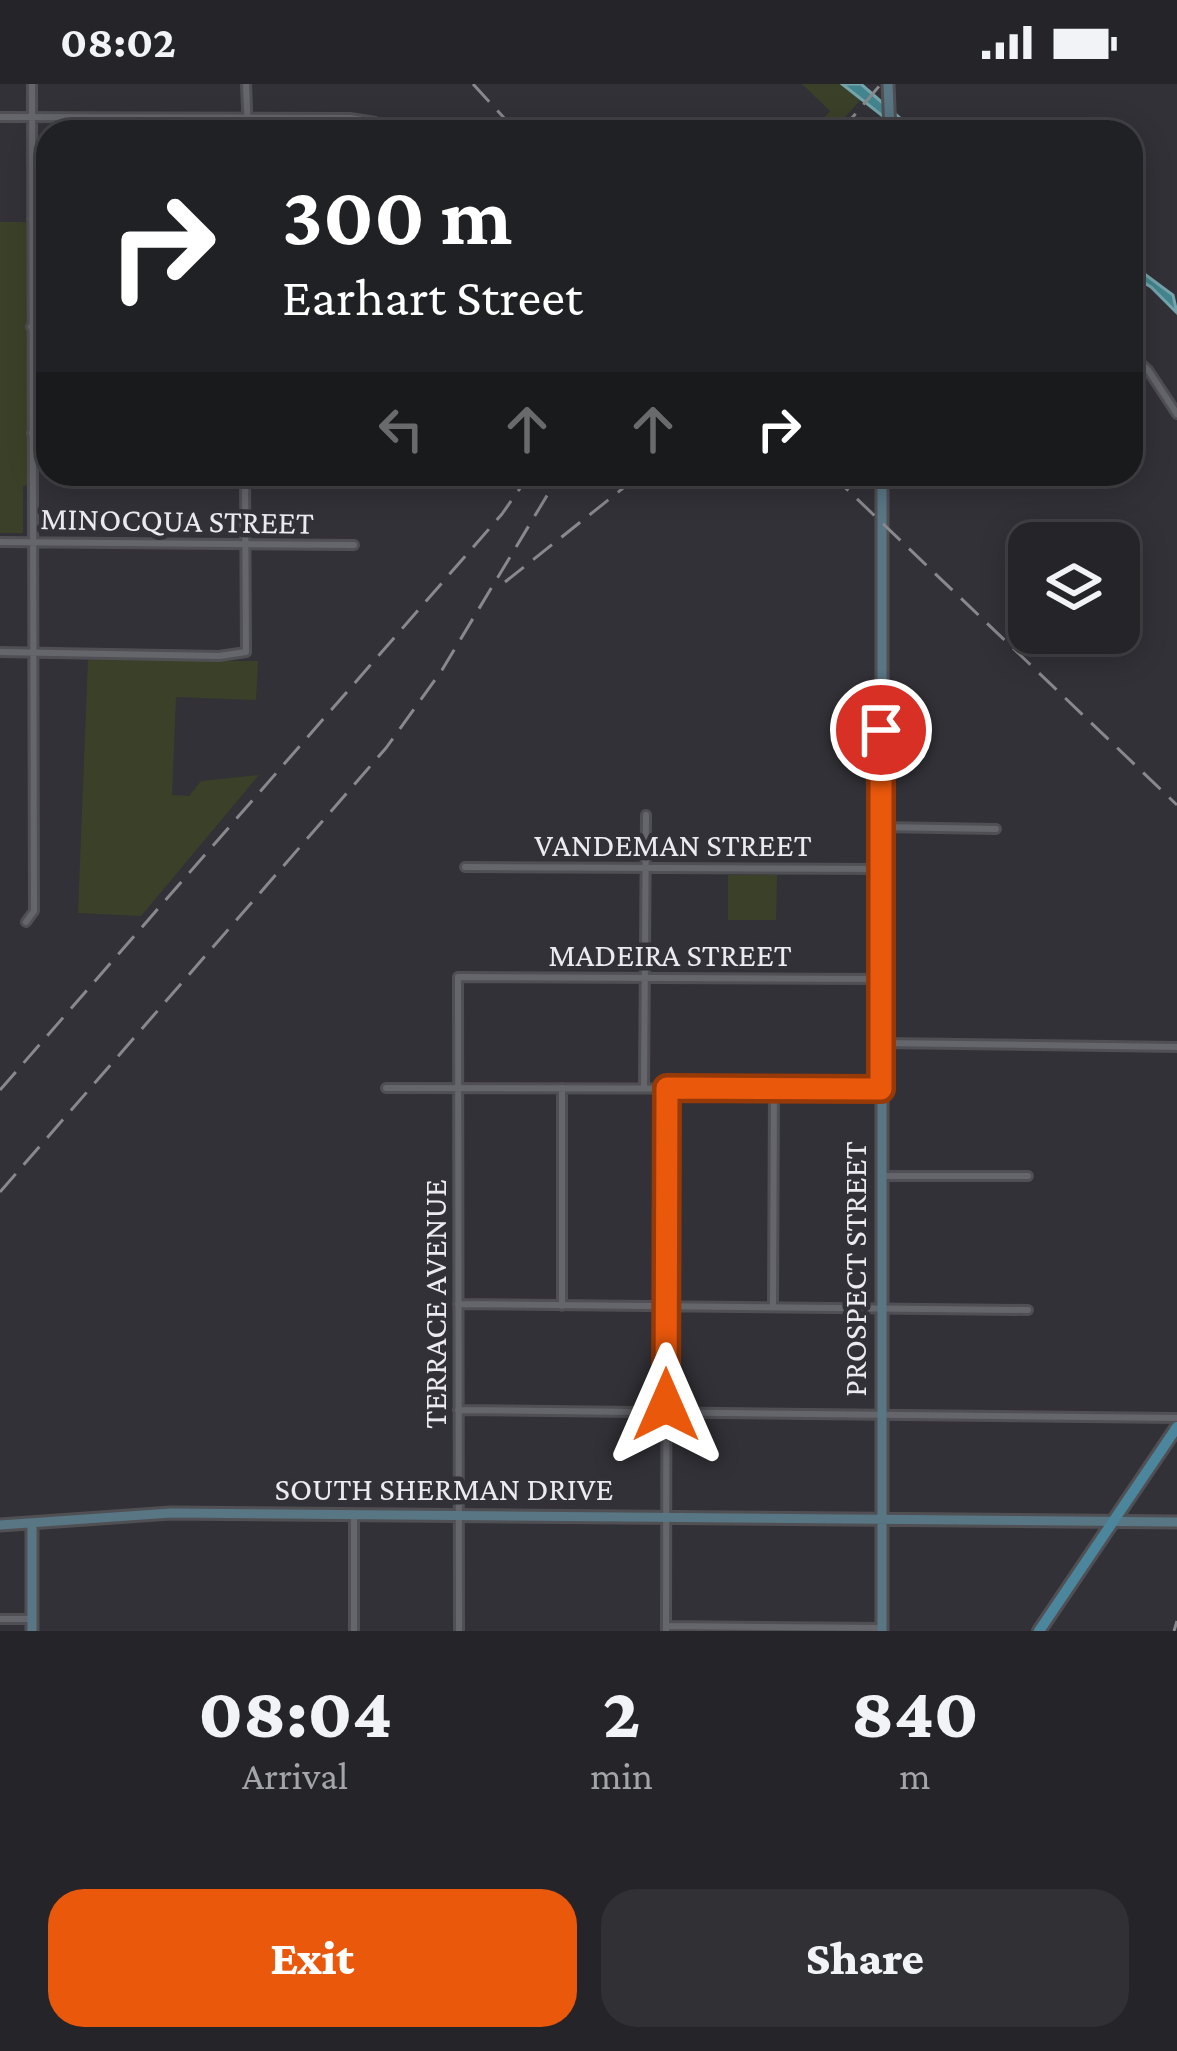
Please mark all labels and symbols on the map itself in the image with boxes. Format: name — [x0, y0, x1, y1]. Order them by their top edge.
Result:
street label: MINOCQUA STREET — [40, 499, 314, 541]
pin — [830, 679, 932, 781]
street label: VANDEMAN STREET — [534, 826, 812, 863]
street label: MADEIRA STREET — [548, 936, 792, 973]
street label: PROSPECT STREET — [836, 1141, 873, 1397]
street label: TERRACE AVENUE — [416, 1179, 453, 1429]
position arrow — [603, 1342, 729, 1468]
street label: SOUTH SHERMAN DRIVE — [274, 1470, 614, 1507]

